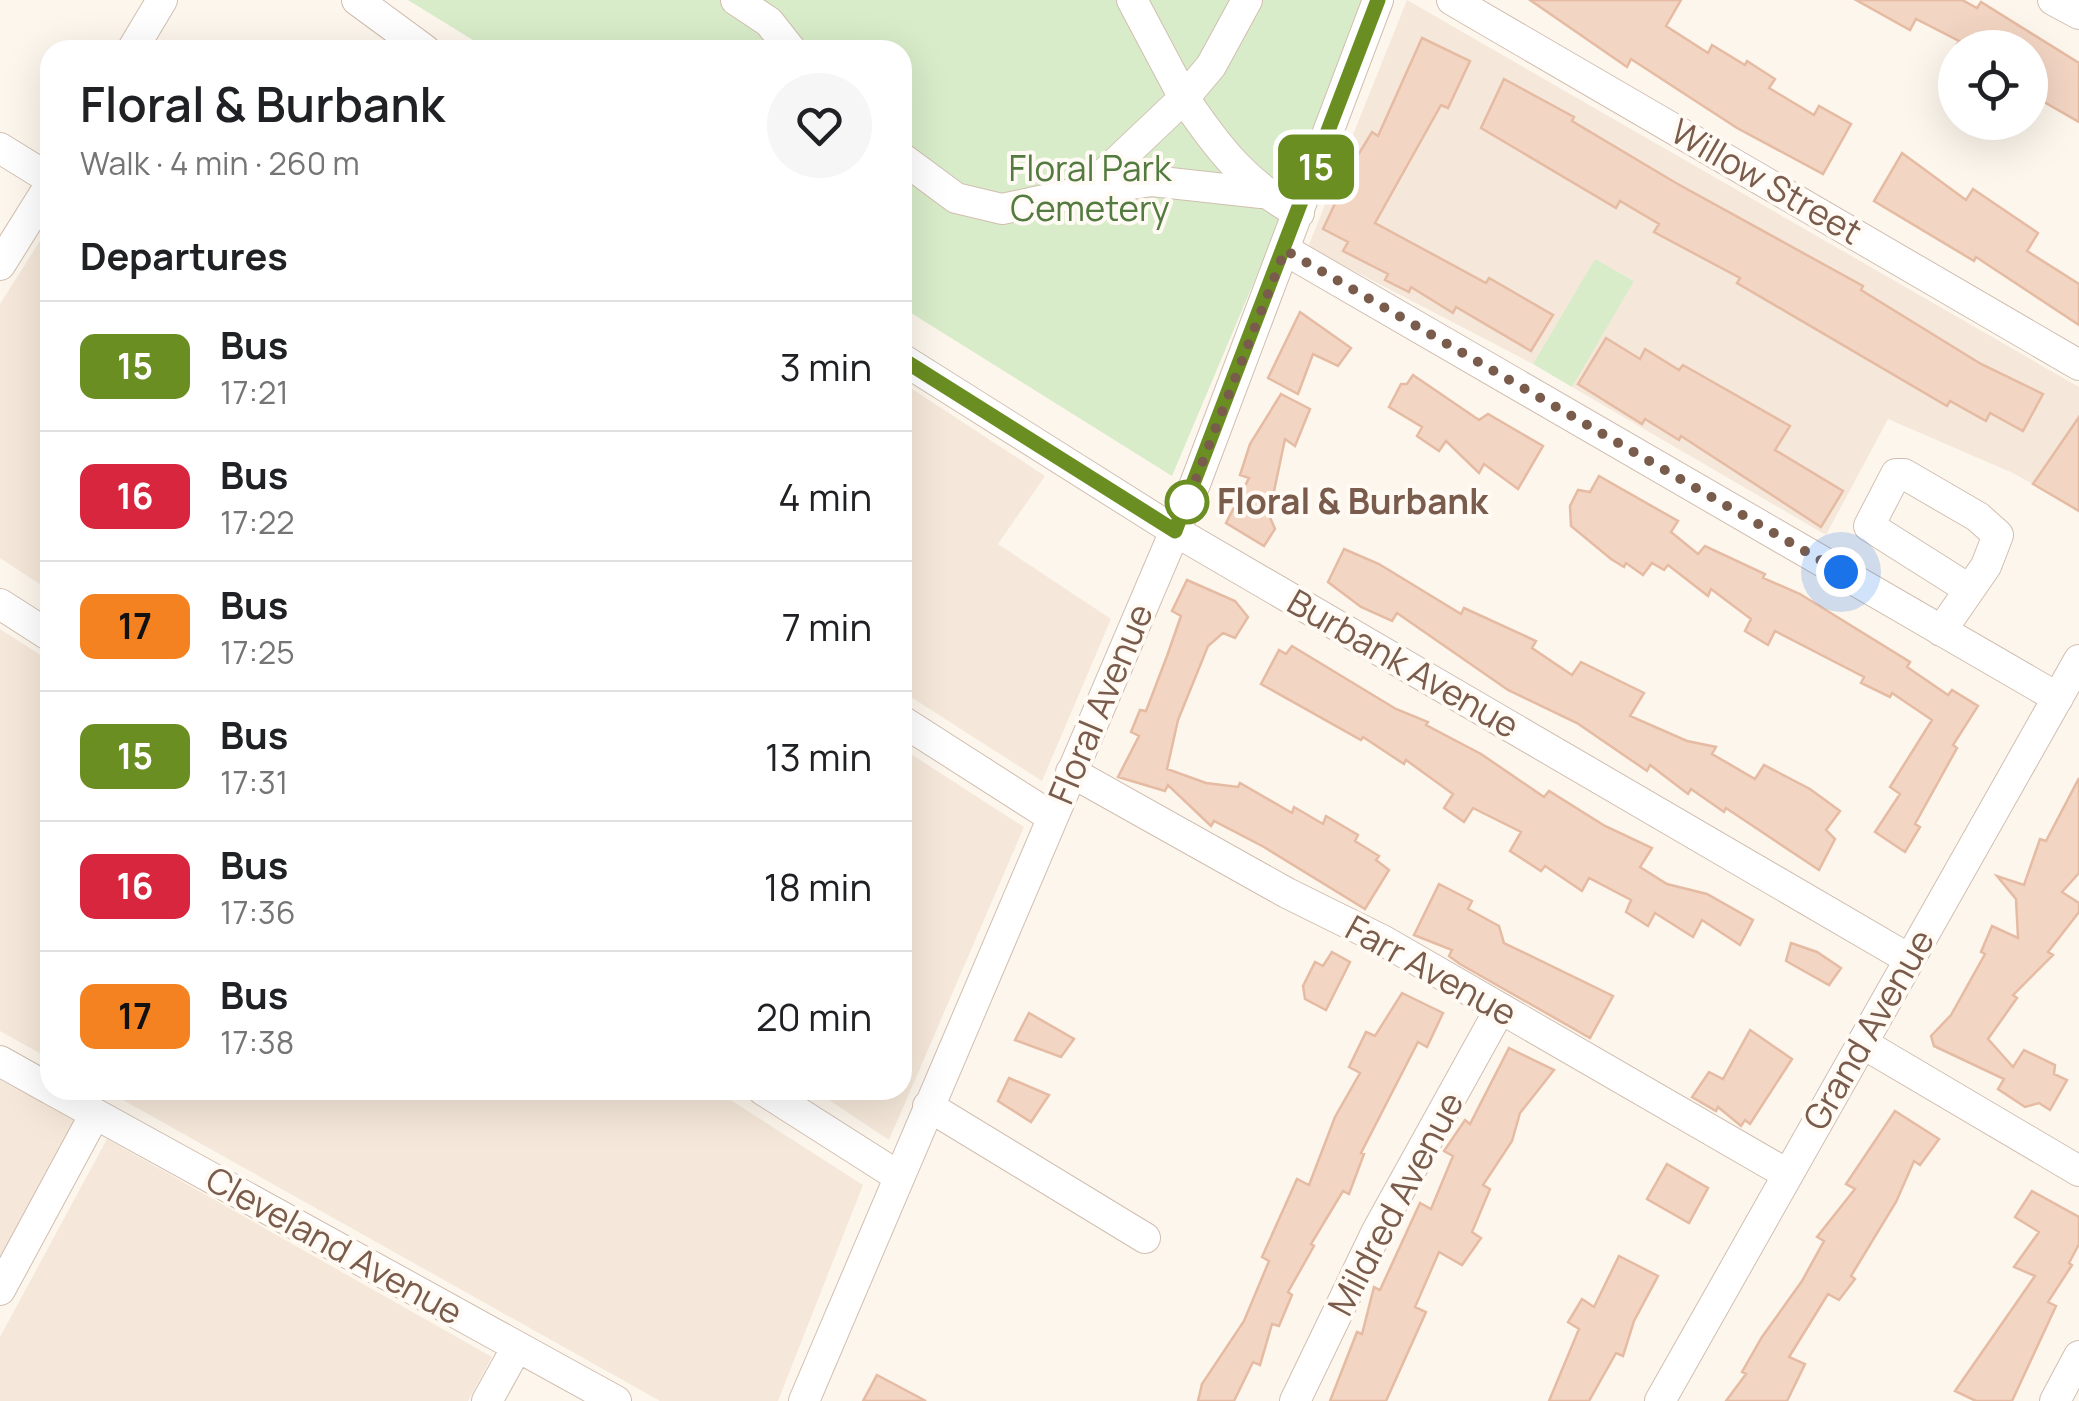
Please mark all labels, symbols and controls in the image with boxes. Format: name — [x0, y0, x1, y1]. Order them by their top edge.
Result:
map controls — [1938, 30, 2048, 140]
button: locate — [1938, 30, 2048, 140]
text: Floral & Burbank — [80, 71, 445, 136]
button: heart — [767, 73, 872, 178]
street label: Willow Street — [1662, 107, 1871, 255]
line badge: 15 — [1271, 134, 1361, 200]
text: Walk · 4 min · 260 m — [80, 141, 360, 185]
text: 15 — [1298, 143, 1334, 191]
park label: Floral Park Cemetery — [1009, 144, 1173, 232]
text: Departures — [80, 229, 288, 281]
text: Bus — [220, 318, 288, 370]
text: 3 min — [780, 340, 872, 392]
text: 15 — [117, 342, 153, 390]
text: 17:21 — [220, 370, 289, 414]
text: Bus — [220, 448, 288, 500]
text: 4 min — [778, 470, 872, 522]
text: 16 — [116, 472, 154, 520]
place label: Floral & Burbank — [1217, 477, 1489, 525]
marker: Floral & Burbank — [1166, 481, 1208, 523]
text: 17:22 — [220, 500, 295, 544]
your location — [1816, 547, 1866, 597]
street label: Burbank Avenue — [1279, 577, 1528, 749]
text: Bus — [220, 578, 288, 630]
street label: Floral Avenue — [1036, 596, 1164, 811]
text: 7 min — [782, 600, 872, 652]
text: 17 — [118, 602, 152, 650]
text: 17:25 — [220, 630, 295, 674]
text: Bus — [220, 708, 288, 760]
text: 13 min — [765, 730, 872, 782]
text: 15 — [117, 732, 153, 780]
text: 17:31 — [220, 760, 288, 804]
text: Bus — [220, 838, 288, 890]
text: 18 min — [764, 860, 872, 912]
text: 16 — [116, 862, 154, 910]
text: 17:36 — [220, 890, 296, 934]
street label: Farr Avenue — [1337, 903, 1526, 1037]
street label: Grand Avenue — [1791, 920, 1945, 1139]
text: Bus — [220, 968, 288, 1020]
text: 20 min — [756, 990, 872, 1042]
text: 17 — [118, 992, 152, 1040]
text: 17:38 — [220, 1020, 294, 1064]
street label: Mildred Avenue — [1316, 1083, 1474, 1324]
street label: Cleveland Avenue — [198, 1155, 471, 1336]

